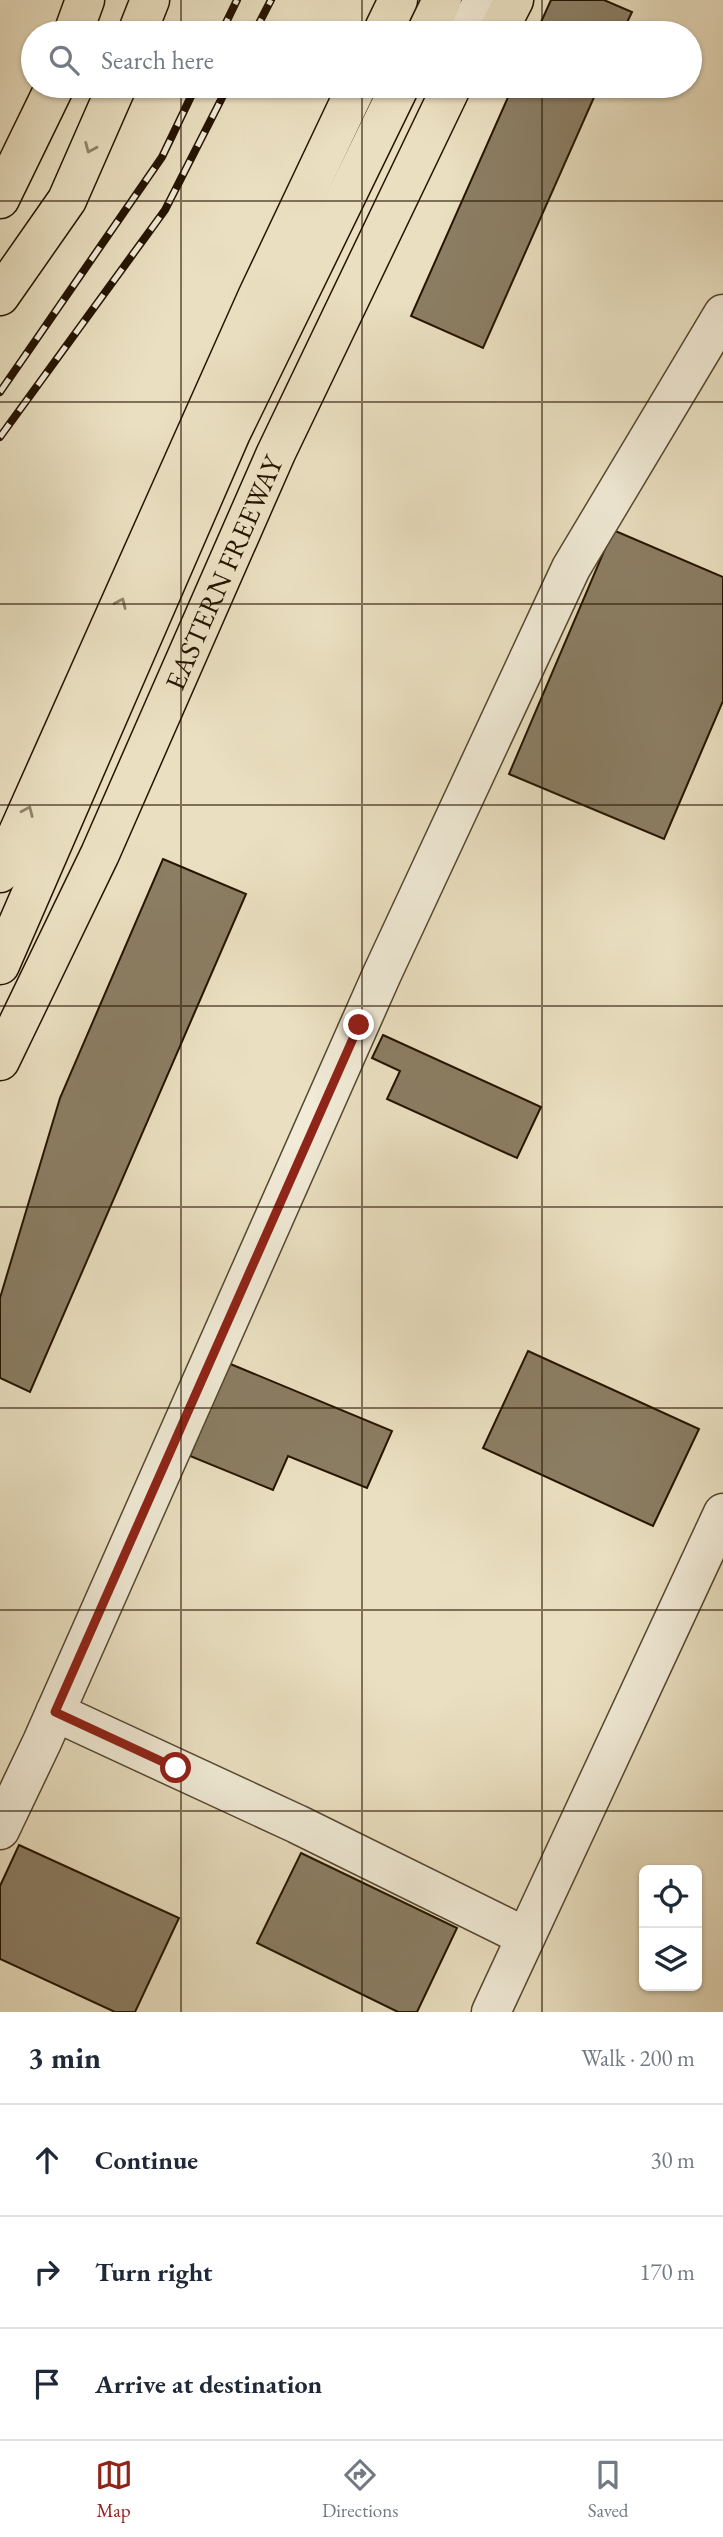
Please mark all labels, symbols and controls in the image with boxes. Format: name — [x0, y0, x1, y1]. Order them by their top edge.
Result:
search box — [21, 21, 702, 98]
icon: search — [45, 41, 83, 79]
text: Search here — [101, 43, 214, 77]
one-way arrow — [84, 142, 98, 154]
street label: EASTERN FREEWAY — [156, 449, 291, 695]
one-way arrow — [113, 598, 127, 611]
one-way arrow — [20, 806, 34, 818]
route end — [343, 1009, 374, 1040]
route start — [160, 1752, 191, 1783]
map controls — [639, 1865, 702, 1991]
button: locate — [639, 1865, 702, 1928]
button: layers — [639, 1928, 702, 1991]
text: 3 min — [28, 2038, 101, 2077]
text: Walk · 200 m — [581, 2043, 695, 2073]
icon: ahead — [28, 2141, 66, 2179]
text: Continue — [95, 2143, 198, 2177]
text: 30 m — [650, 2145, 695, 2175]
icon: right — [28, 2253, 66, 2291]
text: Turn right — [95, 2255, 213, 2289]
text: 170 m — [639, 2257, 695, 2287]
icon: arrive — [28, 2365, 66, 2403]
text: Arrive at destination — [95, 2367, 322, 2401]
tab: Map — [95, 2456, 133, 2523]
tab: Directions — [322, 2456, 398, 2523]
tab: Saved — [588, 2456, 628, 2523]

